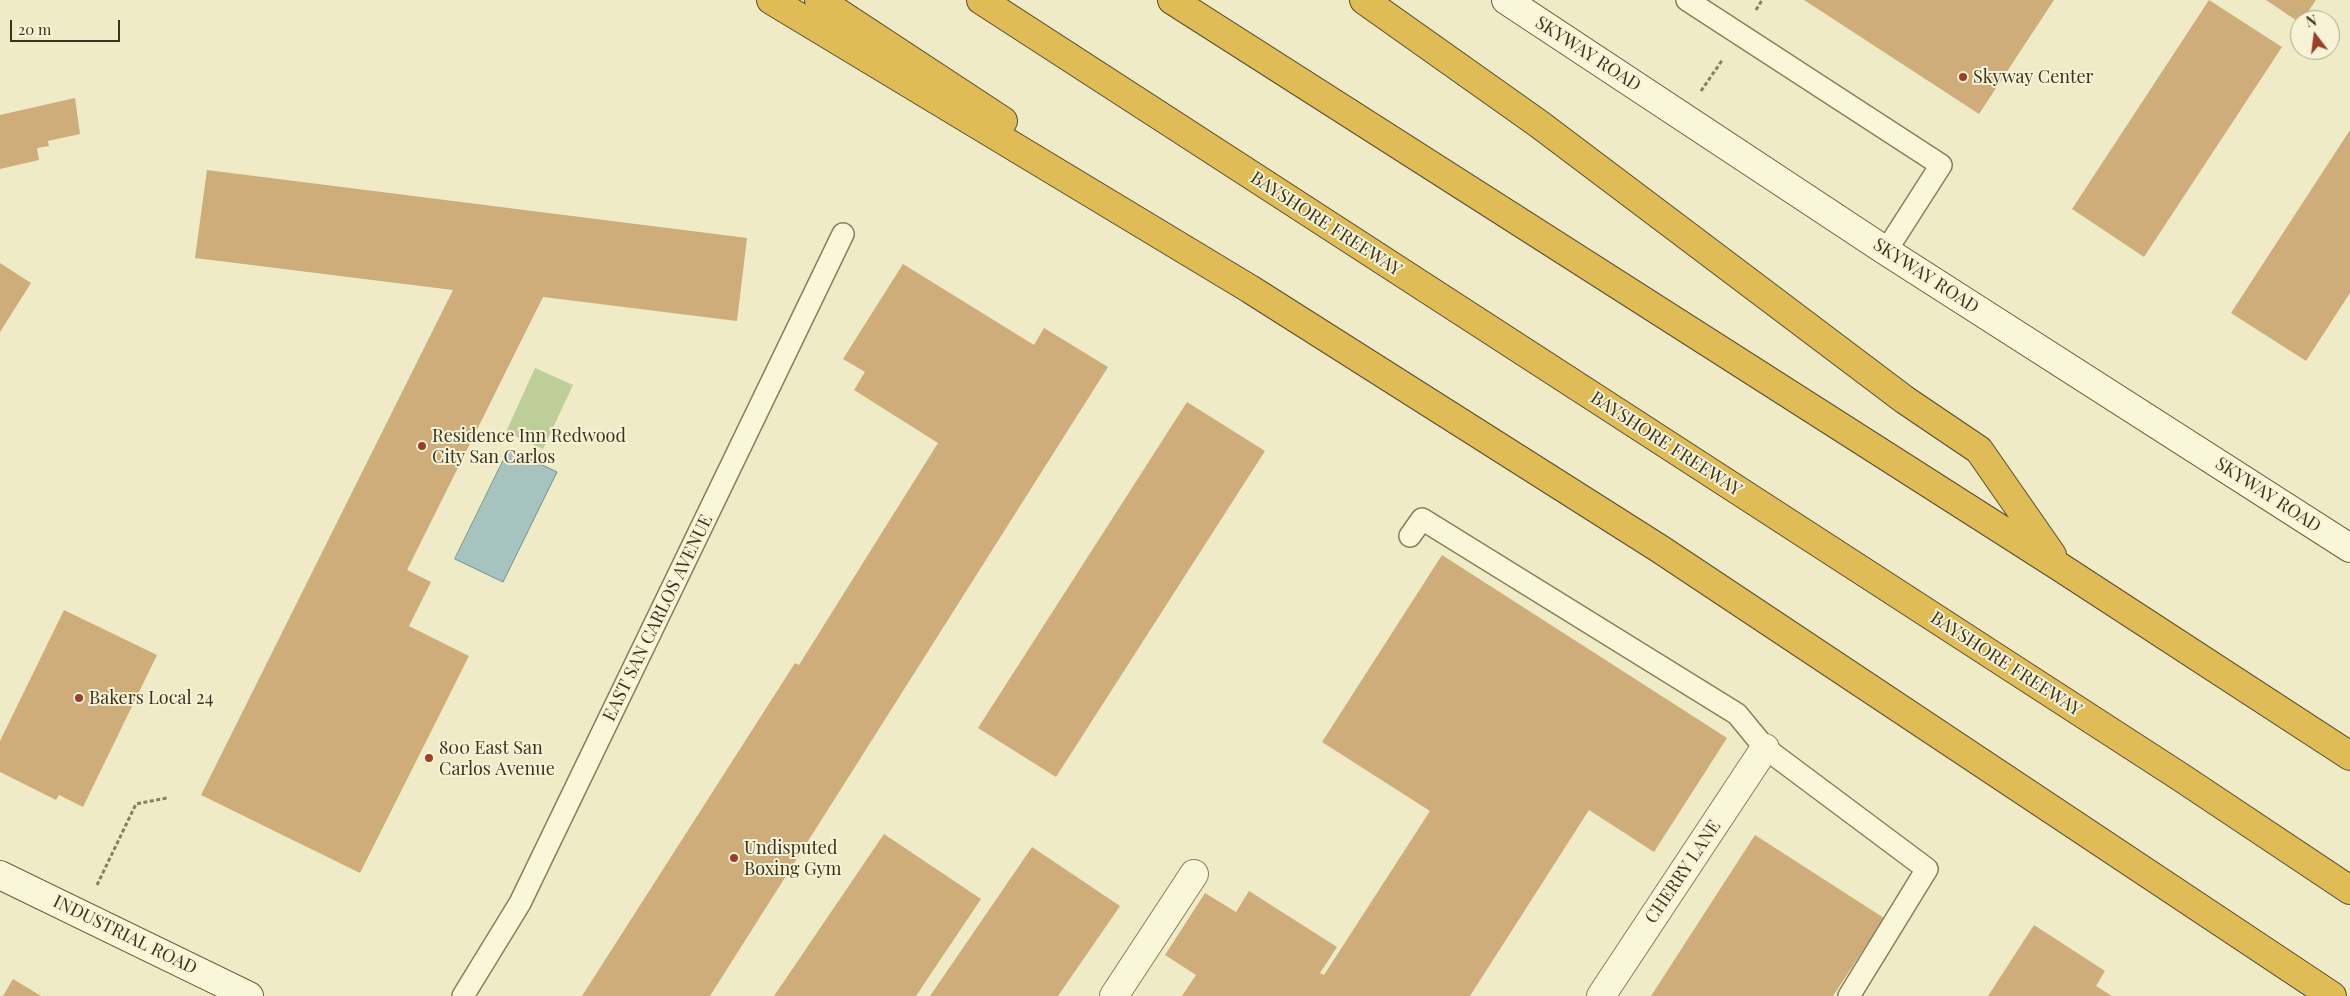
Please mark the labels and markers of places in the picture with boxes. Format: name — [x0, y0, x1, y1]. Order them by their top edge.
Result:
place label: Skyway Center — [1973, 66, 2094, 88]
marker: Skyway Center — [1957, 71, 1969, 83]
place label: Residence Inn Redwood City San Carlos — [432, 425, 626, 468]
marker: Residence Inn Redwood City San Carlos — [416, 440, 428, 452]
place label: Bakers Local 24 — [89, 687, 214, 709]
marker: Bakers Local 24 — [73, 692, 85, 704]
place label: 800 East San Carlos Avenue — [439, 737, 555, 780]
marker: 800 East San Carlos Avenue — [423, 752, 435, 764]
place label: Undisputed Boxing Gym — [744, 837, 842, 880]
marker: Undisputed Boxing Gym — [728, 852, 740, 864]

